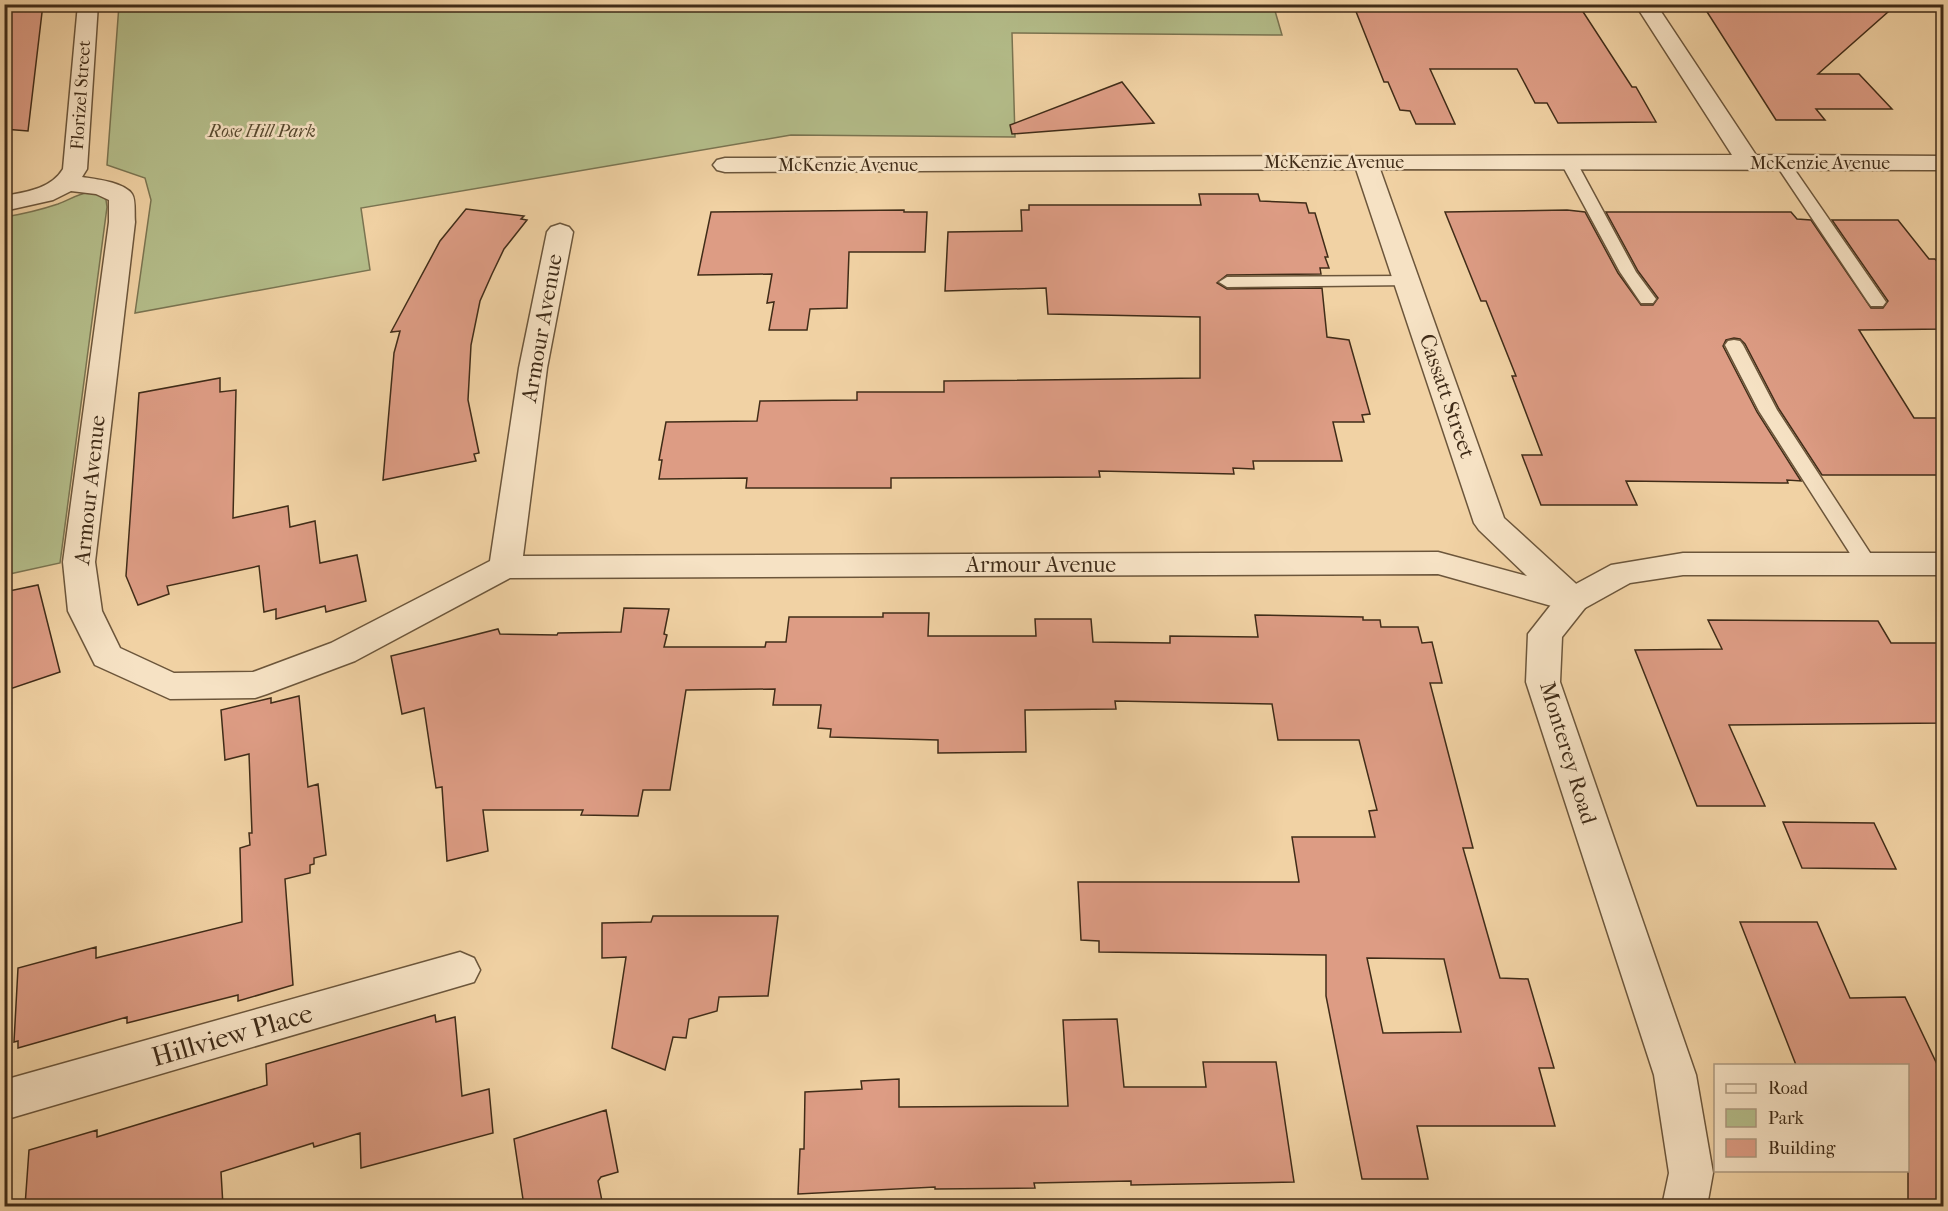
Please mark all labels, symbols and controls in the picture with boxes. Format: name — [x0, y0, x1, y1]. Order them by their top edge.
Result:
street label: Florizel Street — [67, 39, 95, 150]
park label: Rose Hill Park — [207, 121, 316, 142]
street label: McKenzie Avenue — [1264, 152, 1404, 173]
street label: McKenzie Avenue — [1750, 153, 1890, 174]
street label: McKenzie Avenue — [778, 155, 918, 176]
street label: Armour Avenue — [516, 252, 568, 405]
street label: Cassatt Street — [1414, 330, 1480, 462]
street label: Armour Avenue — [69, 414, 111, 567]
street label: Armour Avenue — [965, 552, 1116, 578]
street label: Monterey Road — [1534, 679, 1602, 828]
street label: Hillview Place — [148, 997, 316, 1073]
legend — [1714, 1064, 1909, 1172]
text: Road — [1768, 1078, 1808, 1099]
text: Park — [1768, 1108, 1805, 1129]
text: Building — [1768, 1138, 1836, 1159]

